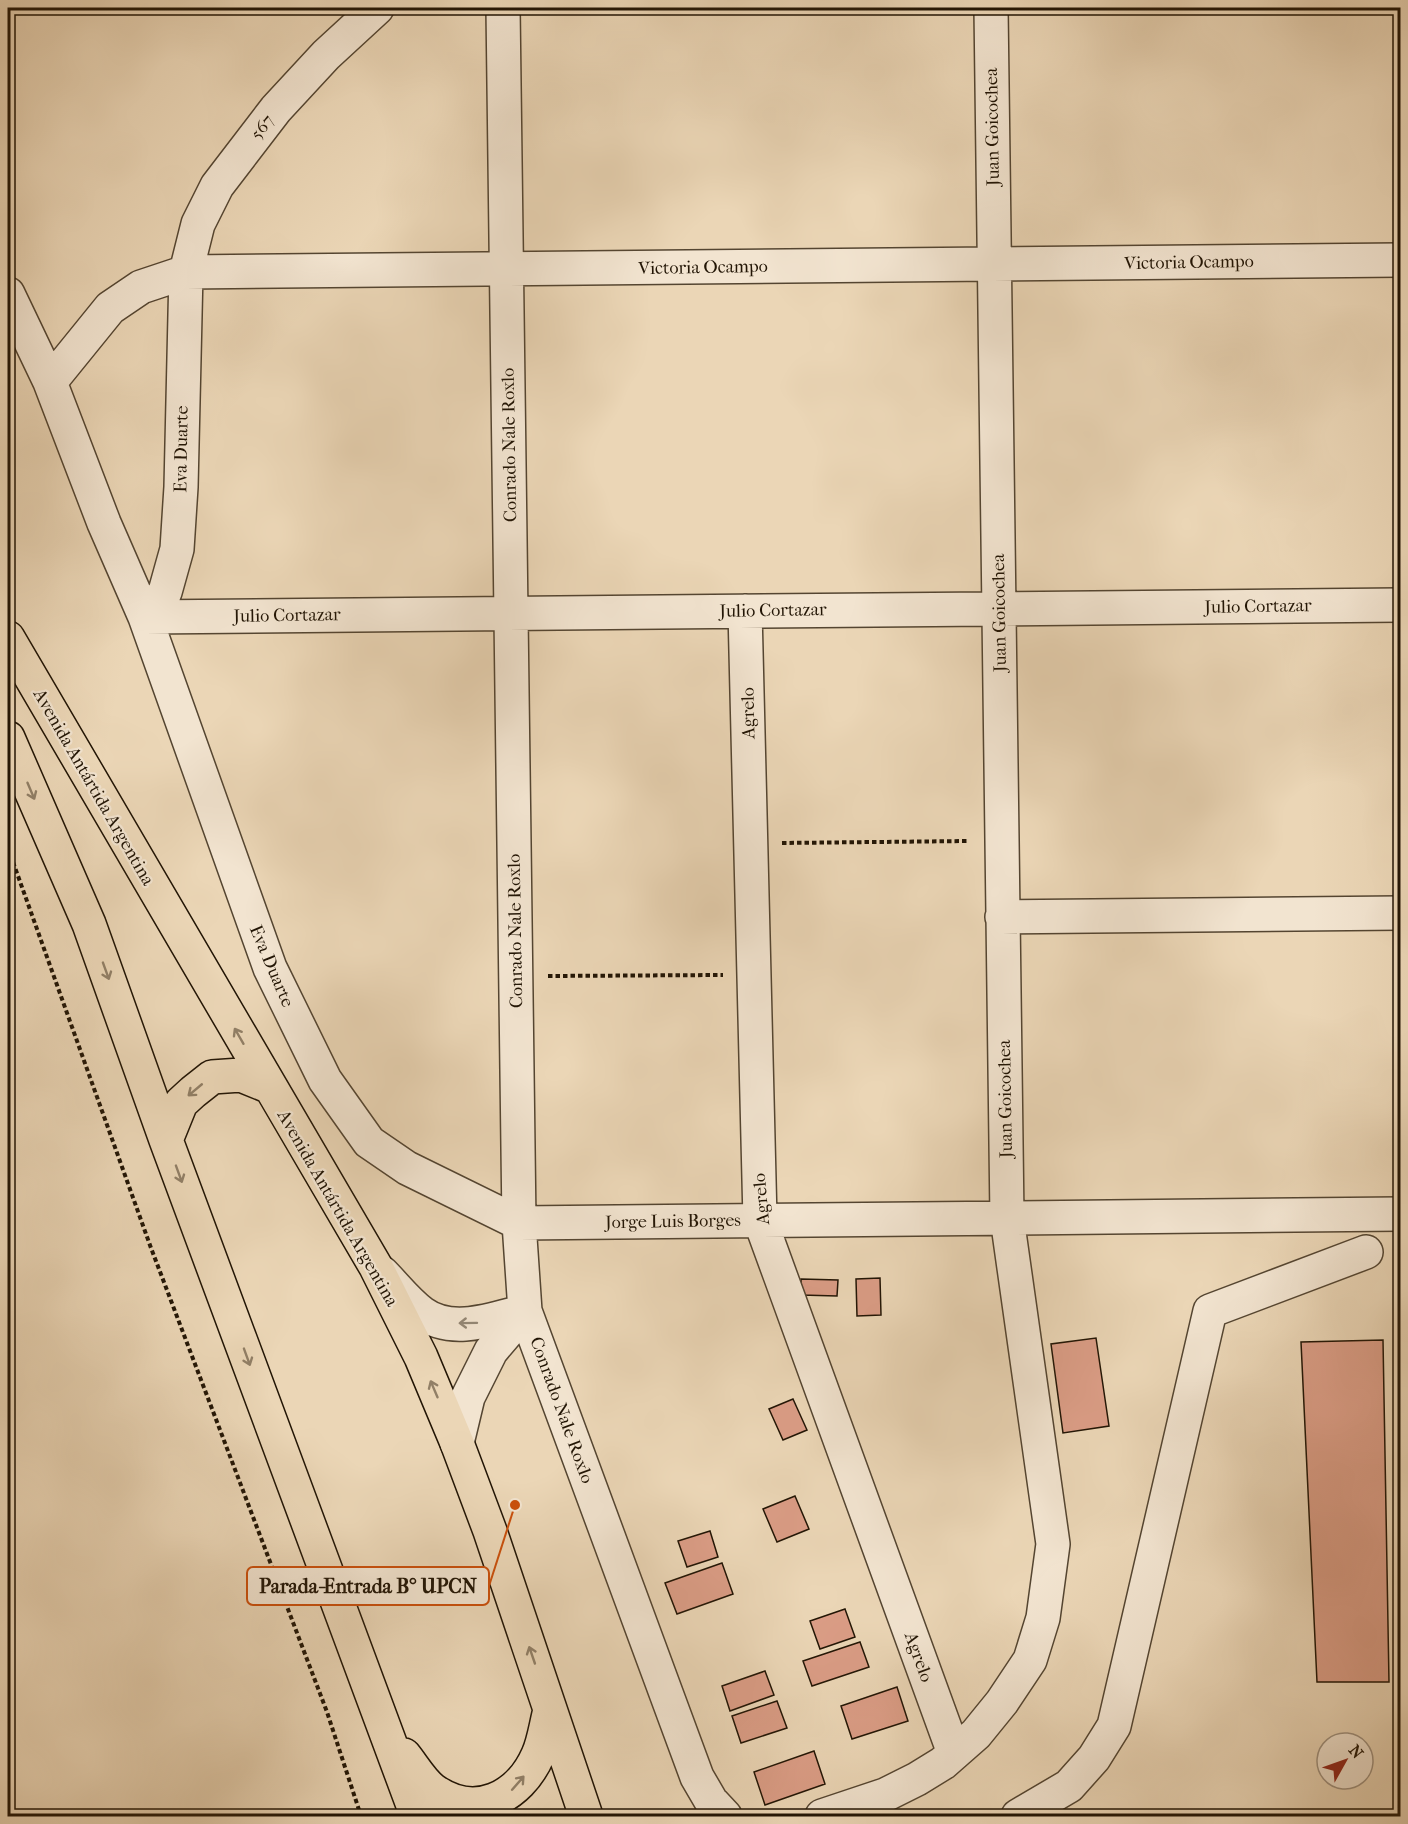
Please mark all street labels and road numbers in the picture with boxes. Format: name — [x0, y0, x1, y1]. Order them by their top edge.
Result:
street label: Juan Goicochea — [981, 67, 1004, 188]
street label: 567 — [246, 110, 279, 144]
street label: Victoria Ocampo — [1123, 251, 1254, 274]
street label: Victoria Ocampo — [637, 256, 768, 279]
street label: Conrado Nale Roxlo — [498, 368, 521, 522]
street label: Eva Duarte — [170, 405, 193, 493]
street label: Juan Goicochea — [988, 553, 1011, 674]
street label: Julio Cortazar — [1202, 595, 1312, 618]
street label: Julio Cortazar — [717, 599, 827, 622]
street label: Julio Cortazar — [231, 604, 341, 627]
street label: Avenida Antártida Argentina — [28, 684, 159, 890]
street label: Agrelo — [738, 687, 759, 740]
street label: Conrado Nale Roxlo — [504, 854, 527, 1008]
street label: Eva Duarte — [245, 922, 298, 1010]
street label: Juan Goicochea — [994, 1039, 1017, 1160]
street label: Avenida Antártida Argentina — [272, 1105, 403, 1311]
street label: Agrelo — [749, 1172, 774, 1227]
street label: Jorge Luis Borges — [603, 1210, 741, 1233]
street label: Conrado Nale Roxlo — [525, 1334, 598, 1486]
street label: Agrelo — [899, 1628, 937, 1685]

